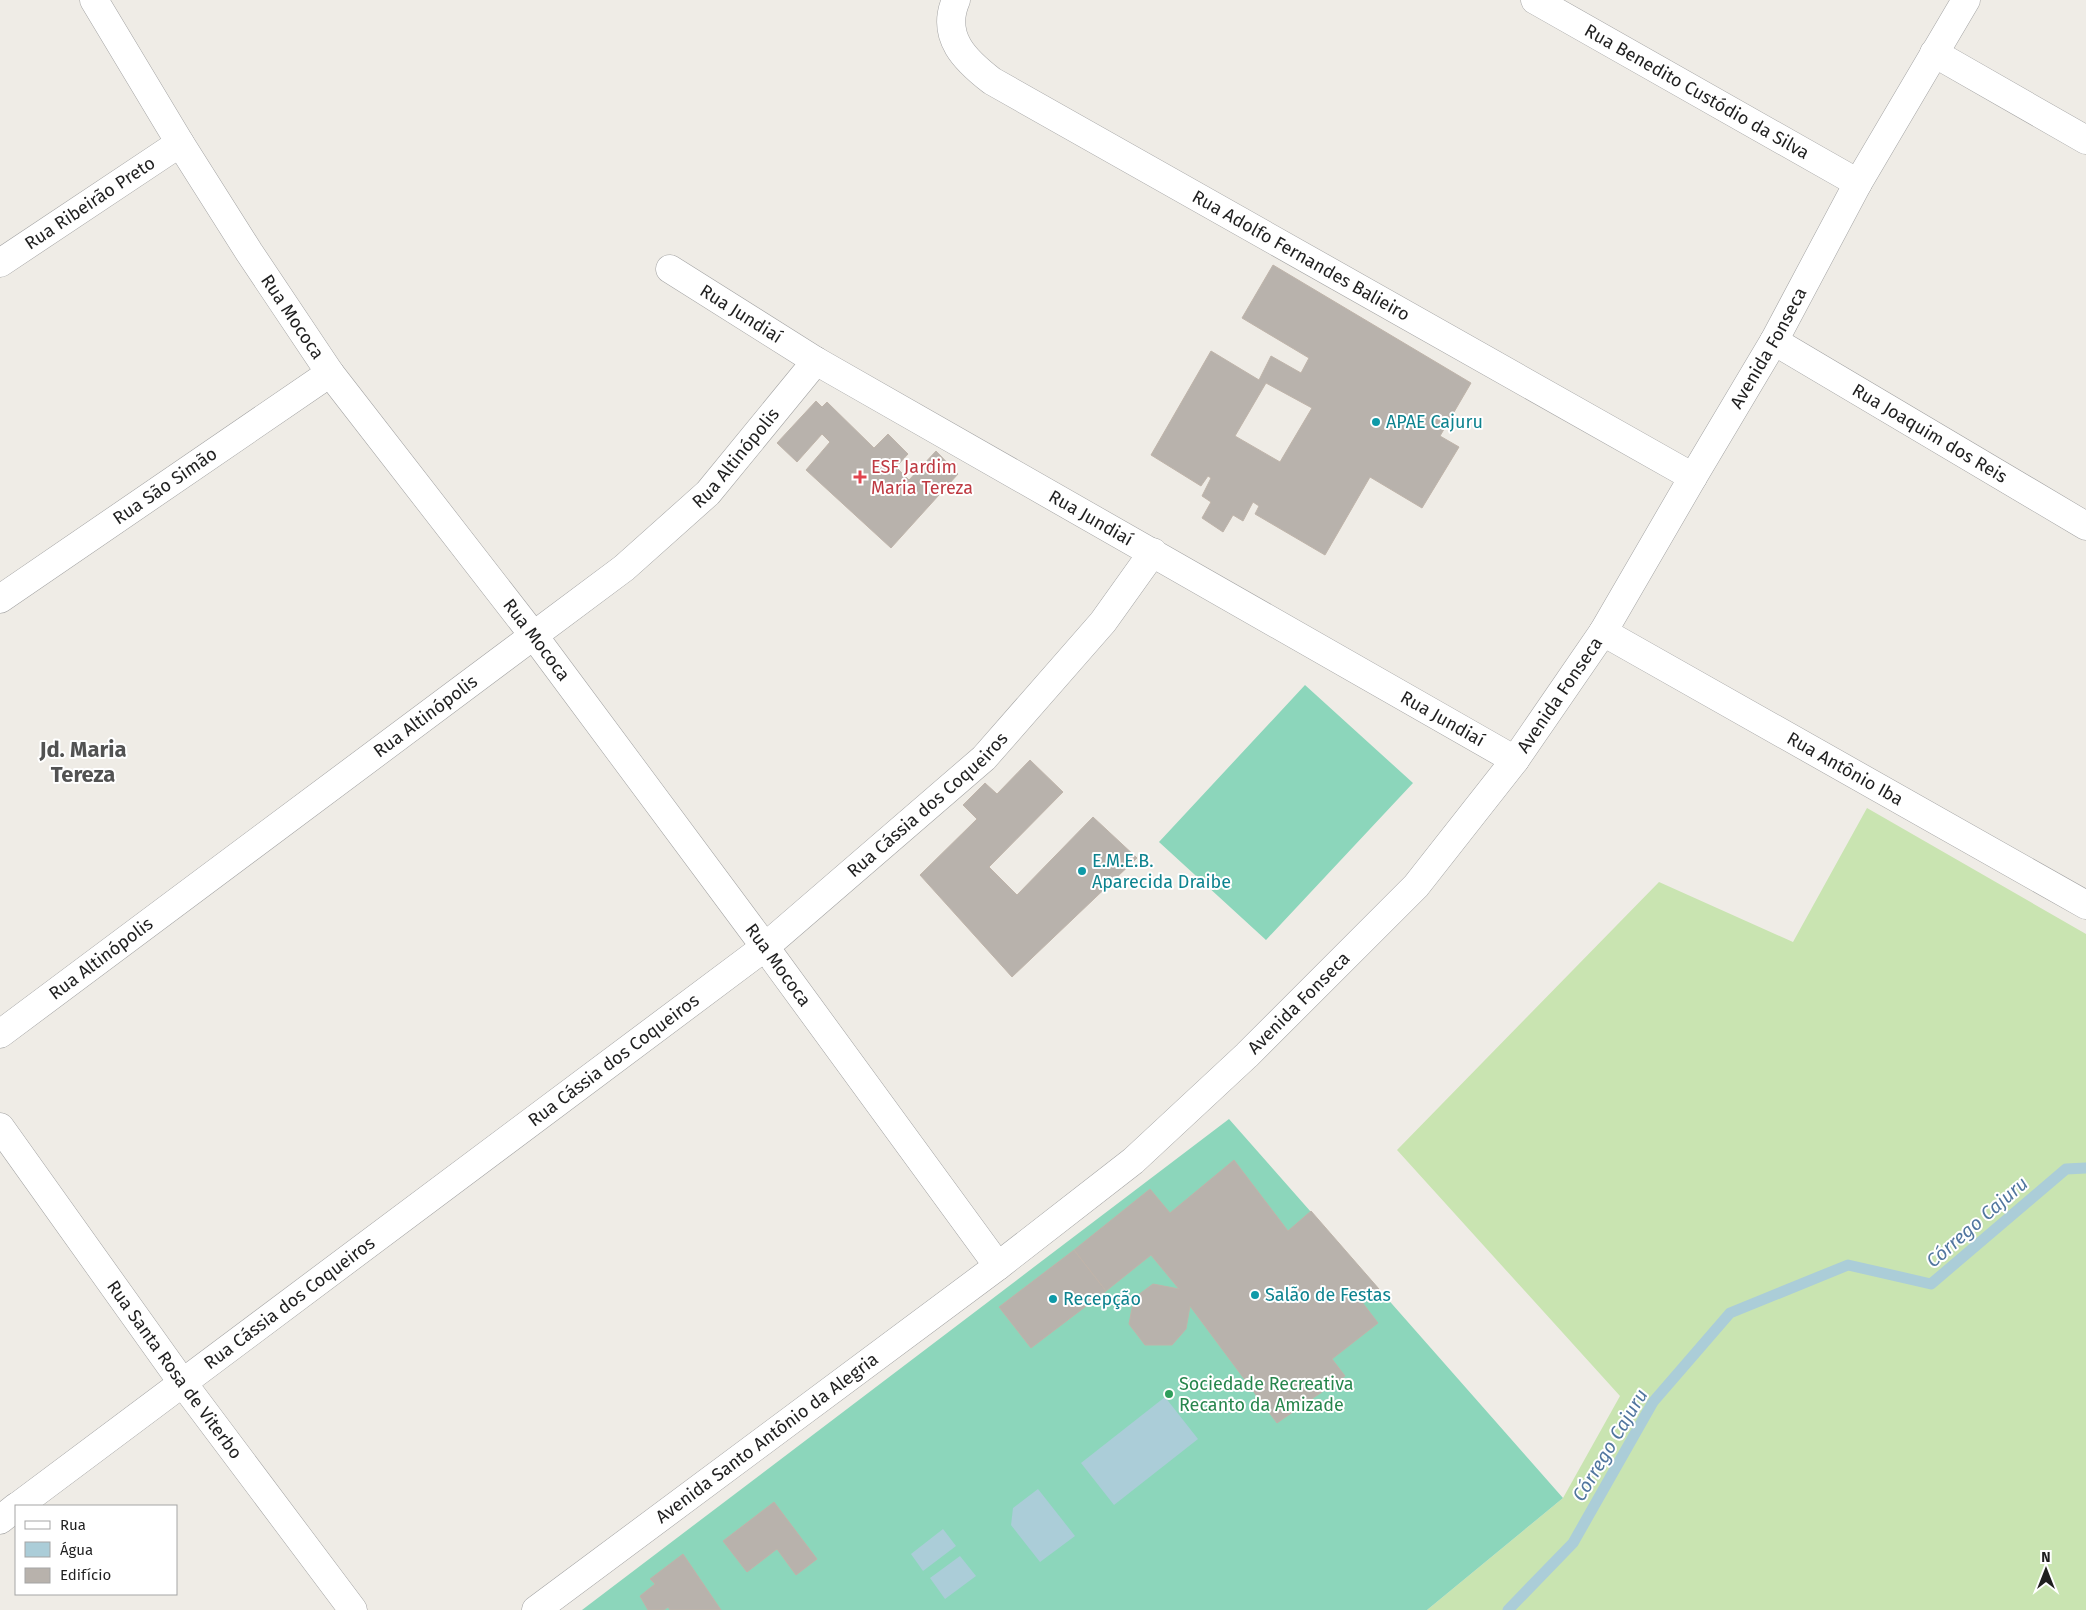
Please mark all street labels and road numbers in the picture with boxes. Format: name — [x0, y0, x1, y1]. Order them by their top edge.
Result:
street label: Rua Benedito Custódio da Silva — [1581, 19, 1813, 164]
street label: Rua Ribeirão Preto — [21, 152, 159, 254]
street label: Rua Adolfo Fernandes Balieiro — [1188, 185, 1414, 326]
street label: Rua Mococa — [256, 270, 329, 364]
street label: Rua Jundiaí — [696, 280, 786, 348]
street label: Avenida Fonseca — [1725, 284, 1811, 412]
street label: Rua Joaquim dos Reis — [1848, 379, 2011, 488]
street label: Rua Altinópolis — [688, 403, 784, 513]
street label: Rua São Simão — [109, 443, 221, 529]
street label: Rua Jundiaí — [1045, 485, 1137, 551]
street label: Rua Mococa — [498, 594, 575, 685]
street label: Avenida Fonseca — [1512, 633, 1607, 757]
street label: Rua Altinópolis — [369, 670, 482, 762]
street label: Rua Jundiaí — [1397, 686, 1488, 751]
street label: Rua Antônio Iba — [1783, 727, 1907, 810]
street label: Rua Cássia dos Coqueiros — [843, 728, 1013, 882]
street label: Rua Altinópolis — [45, 913, 157, 1005]
street label: Rua Mococa — [740, 919, 816, 1011]
street label: Avenida Fonseca — [1243, 947, 1355, 1059]
street label: Rua Cássia dos Coqueiros — [524, 989, 704, 1131]
street label: Rua Cássia dos Coqueiros — [200, 1232, 379, 1374]
street label: Rua Santa Rosa de Viterbo — [102, 1276, 247, 1463]
street label: Avenida Santo Antônio da Alegria — [651, 1348, 883, 1528]

